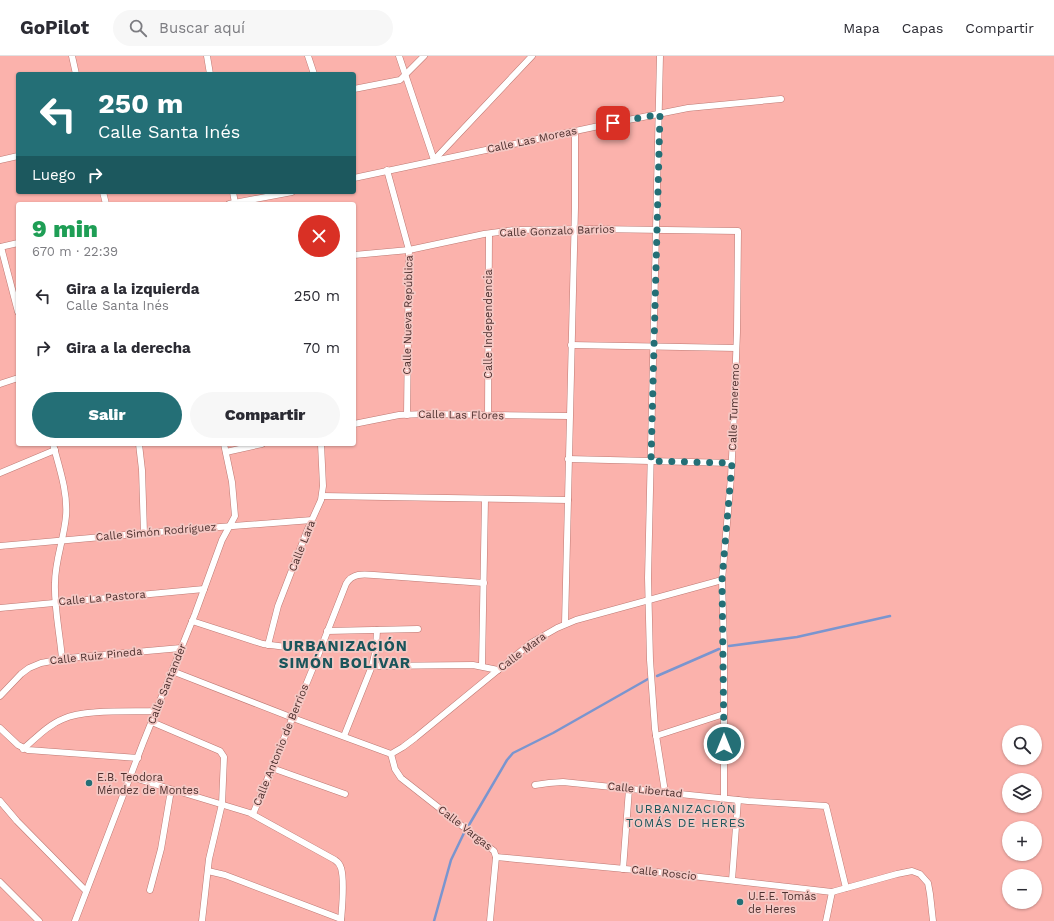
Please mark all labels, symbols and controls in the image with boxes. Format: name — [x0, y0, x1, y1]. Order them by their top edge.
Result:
search box — [113, 10, 393, 46]
text: GoPilot — [20, 16, 89, 39]
icon: search — [127, 17, 149, 39]
text: Buscar aquí — [159, 19, 245, 37]
text: Mapa — [843, 20, 880, 36]
text: Capas — [902, 20, 943, 36]
text: Compartir — [965, 20, 1034, 36]
text: 250 m — [98, 87, 183, 120]
icon: left — [32, 88, 84, 140]
pin — [596, 106, 630, 140]
icon: arrive — [602, 112, 624, 134]
text: Calle Santa Inés — [98, 121, 240, 142]
street label: Calle Las Moreas — [486, 124, 578, 156]
icon: right — [84, 164, 106, 186]
text: Luego — [32, 166, 76, 184]
text: 9 min — [32, 215, 98, 243]
button: close — [298, 215, 340, 257]
street label: Calle Gonzalo Barrios — [499, 222, 615, 240]
text: 670 m · 22:39 — [32, 244, 118, 259]
street label: Calle Nueva República — [400, 255, 416, 375]
street label: Calle Independencia — [482, 269, 495, 379]
text: Gira a la izquierda — [66, 280, 199, 298]
icon: left — [32, 285, 54, 307]
text: 250 m — [294, 287, 340, 305]
text: Calle Santa Inés — [66, 298, 169, 313]
icon: right — [32, 337, 54, 359]
text: Gira a la derecha — [66, 339, 191, 357]
text: 70 m — [303, 339, 340, 357]
street label: Calle Tumeremo — [726, 363, 742, 451]
button: Salir — [32, 392, 182, 438]
button: Compartir — [190, 392, 340, 438]
street label: Calle Las Flores — [418, 408, 504, 422]
street label: Calle Lara — [286, 519, 318, 573]
street label: Calle Simón Rodríguez — [95, 520, 217, 544]
street label: Calle La Pastora — [58, 588, 146, 608]
street label: Calle Mara — [495, 630, 549, 674]
district label: URBANIZACIÓN SIMÓN BOLÍVAR — [279, 637, 411, 672]
street label: Calle Santander — [145, 641, 189, 726]
street label: Calle Ruiz Pineda — [49, 645, 143, 667]
street label: Calle Antonio de Berrios — [251, 682, 312, 808]
position arrow — [703, 723, 745, 765]
map controls — [1002, 725, 1042, 909]
button: search — [1002, 725, 1042, 765]
place label: E.B. Teodora Méndez de Montes — [97, 771, 199, 797]
button: layers — [1002, 773, 1042, 813]
marker: E.B. Teodora Méndez de Montes — [84, 778, 94, 788]
street label: Calle Libertad — [607, 780, 683, 800]
district label: URBANIZACIÓN TOMÁS DE HERES — [626, 802, 746, 830]
street label: Calle Vargas — [435, 803, 495, 853]
button: + — [1002, 821, 1042, 861]
street label: Calle Roscio — [631, 863, 697, 883]
button: − — [1002, 869, 1042, 909]
place label: U.E.E. Tomás de Heres — [748, 890, 817, 916]
marker: U.E.E. Tomás de Heres — [735, 897, 745, 907]

